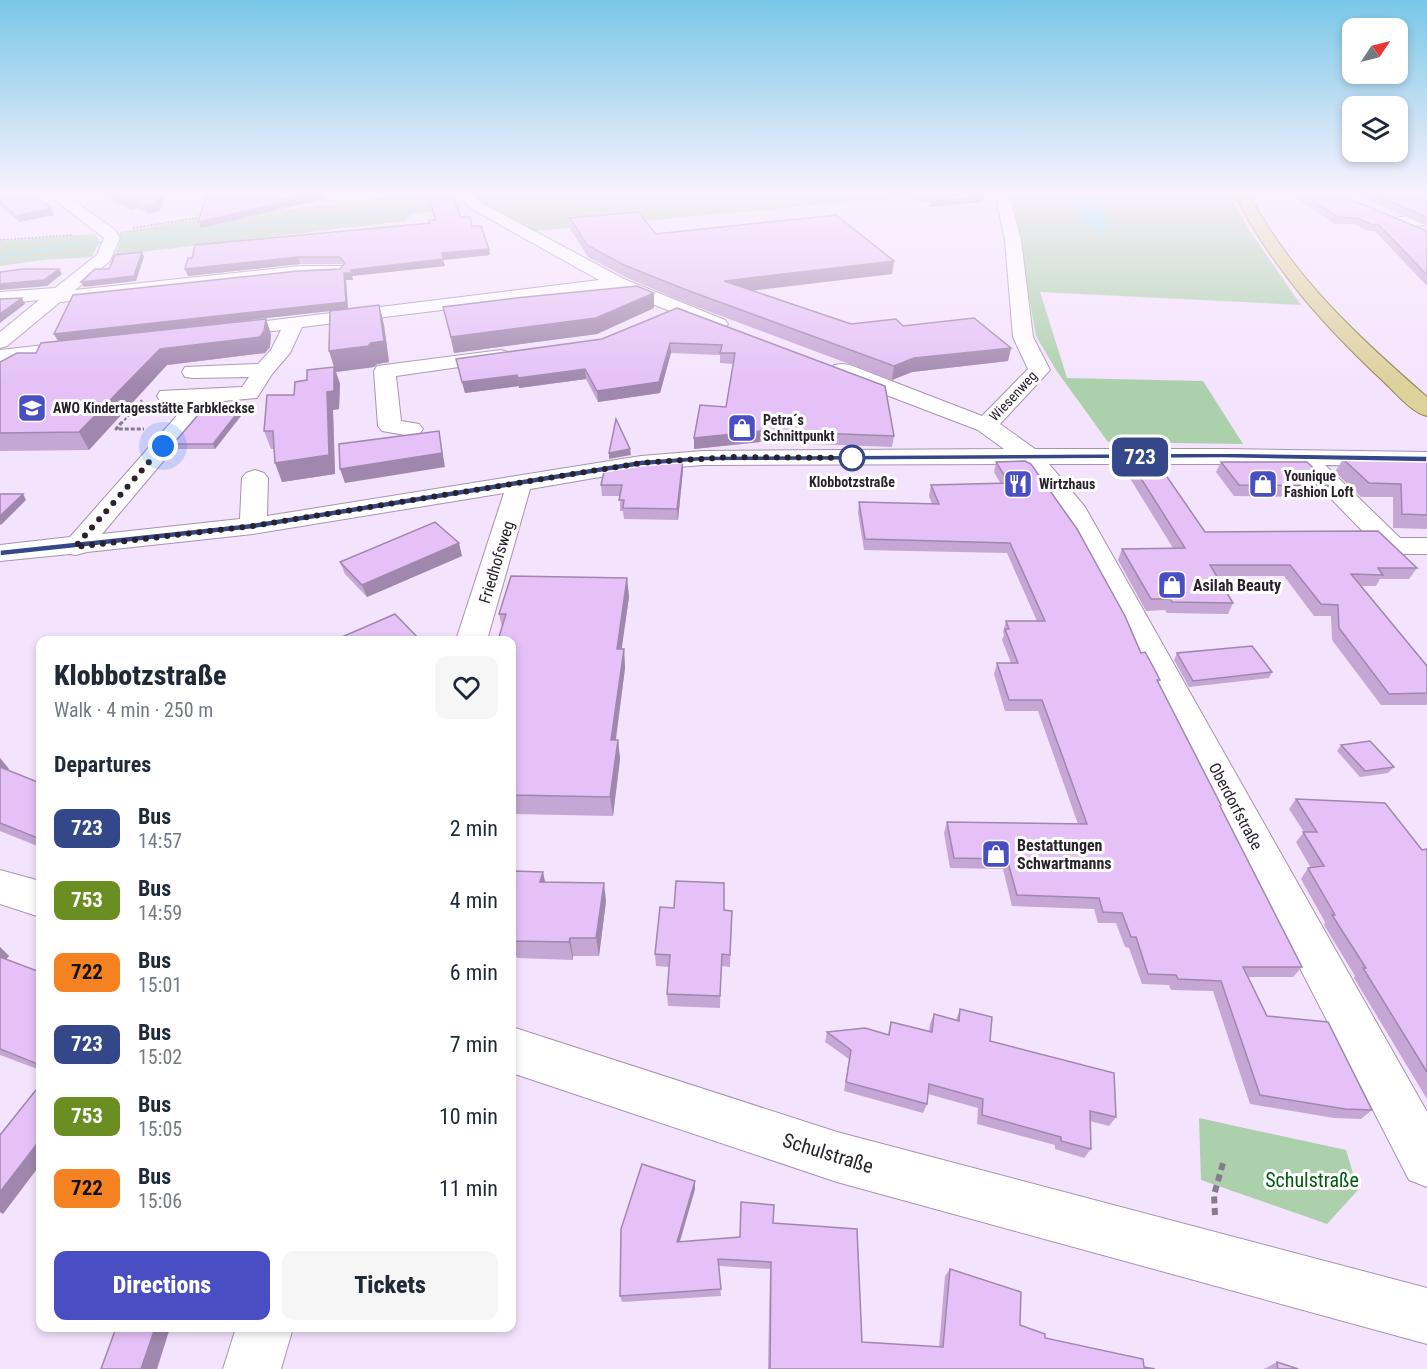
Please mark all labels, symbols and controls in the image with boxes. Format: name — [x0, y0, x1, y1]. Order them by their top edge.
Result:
north arrow — [1342, 18, 1408, 84]
map controls — [1342, 18, 1408, 162]
button: layers — [1342, 96, 1408, 162]
street label: Wiesenweg — [986, 368, 1040, 424]
school or university icon: AWO Kindertagesstätte Farbkleckse — [16, 392, 48, 424]
place label: AWO Kindertagesstätte Farbkleckse — [53, 400, 255, 416]
shop icon: Petra´s Schnittpunkt — [726, 412, 758, 444]
place label: Petra´s Schnittpunkt — [763, 412, 835, 444]
your location — [148, 431, 178, 461]
line badge: 723 — [1106, 438, 1174, 476]
marker: Klobbotzstraße — [839, 445, 865, 471]
text: 723 — [1124, 445, 1156, 469]
restaurant icon: Wirtzhaus — [1002, 468, 1034, 500]
shop icon: Younique Fashion Loft — [1247, 468, 1279, 500]
place label: Younique Fashion Loft — [1284, 468, 1353, 500]
place label: Klobbotzstraße — [809, 474, 895, 490]
place label: Wirtzhaus — [1039, 476, 1095, 492]
street label: Friedhofsweg — [475, 519, 518, 606]
shop icon: Asilah Beauty — [1156, 569, 1188, 601]
place label: Asilah Beauty — [1193, 576, 1281, 595]
button: heart — [435, 656, 498, 719]
text: Klobbotzstraße — [54, 659, 227, 692]
text: Walk · 4 min · 250 m — [54, 698, 213, 722]
text: Departures — [54, 752, 151, 777]
street label: Oberdorfstraße — [1205, 759, 1266, 853]
text: Bus — [138, 804, 171, 829]
text: 723 — [71, 816, 103, 840]
text: 2 min — [450, 816, 498, 841]
text: 14:57 — [138, 829, 182, 853]
place label: Bestattungen Schwartmanns — [1017, 836, 1112, 873]
shop icon: Bestattungen Schwartmanns — [980, 838, 1012, 870]
text: Bus — [138, 876, 171, 901]
text: 753 — [71, 888, 103, 912]
text: 4 min — [450, 888, 498, 913]
text: 14:59 — [138, 901, 182, 925]
text: Bus — [138, 948, 171, 973]
text: 722 — [71, 960, 103, 984]
text: 6 min — [450, 960, 498, 985]
text: 15:01 — [138, 973, 182, 997]
text: Bus — [138, 1020, 171, 1045]
text: 723 — [71, 1032, 103, 1056]
text: 7 min — [450, 1032, 498, 1057]
text: 15:02 — [138, 1045, 182, 1069]
text: Bus — [138, 1092, 171, 1117]
text: 753 — [71, 1104, 103, 1128]
text: 10 min — [439, 1104, 498, 1129]
text: 15:05 — [138, 1117, 182, 1141]
street label: Schulstraße — [780, 1128, 876, 1178]
text: Bus — [138, 1164, 171, 1189]
park label: Schulstraße — [1265, 1168, 1359, 1192]
text: 722 — [71, 1176, 103, 1200]
text: 11 min — [439, 1176, 498, 1201]
text: 15:06 — [138, 1189, 182, 1213]
button: Directions — [54, 1251, 270, 1320]
button: Tickets — [282, 1251, 498, 1320]

